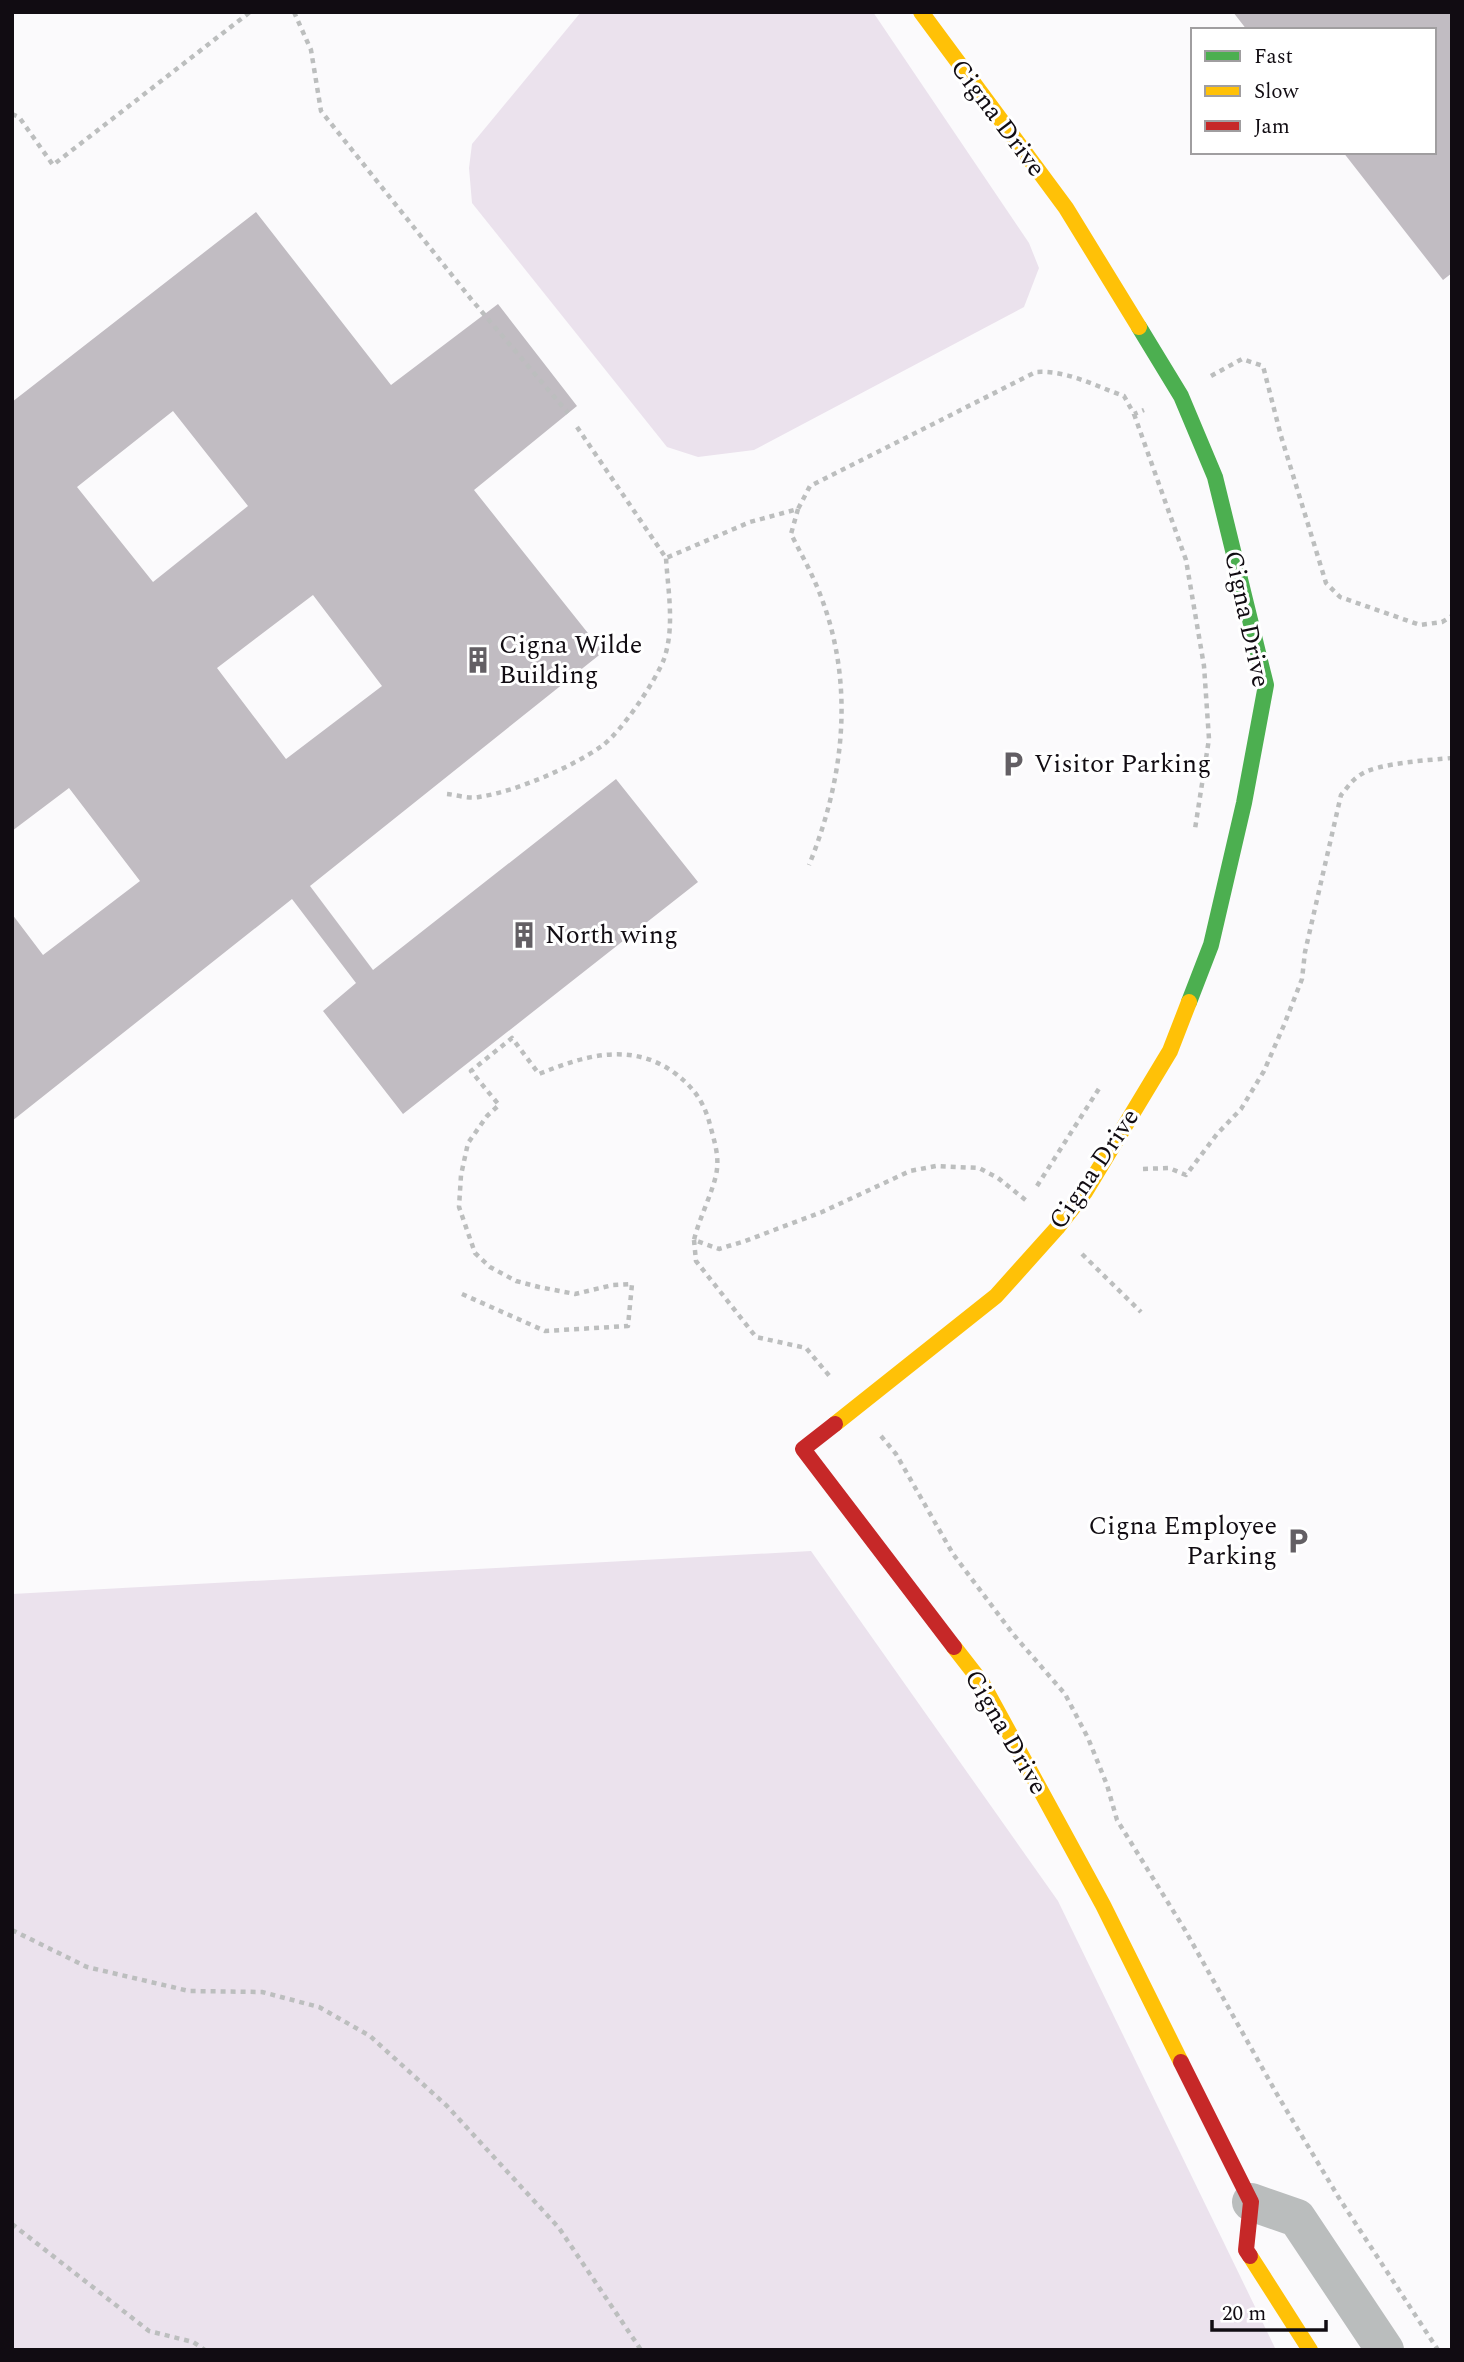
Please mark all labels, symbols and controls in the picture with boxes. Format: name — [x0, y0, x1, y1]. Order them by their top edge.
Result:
legend — [1191, 28, 1436, 154]
text: Fast — [1254, 41, 1293, 73]
street label: Cigna Drive — [940, 51, 1056, 185]
text: Slow — [1254, 76, 1300, 108]
text: Jam — [1254, 111, 1290, 143]
street label: Cigna Drive — [1213, 547, 1281, 691]
place label: Cigna Wilde Building — [499, 625, 642, 695]
building icon: Cigna Wilde Building — [463, 645, 493, 675]
place label: Visitor Parking — [1034, 744, 1211, 784]
parking icon: Visitor Parking — [998, 749, 1028, 779]
place label: North wing — [545, 915, 678, 955]
building icon: North wing — [509, 920, 539, 950]
street label: Cigna Drive — [1039, 1100, 1149, 1238]
place label: Cigna Employee Parking — [1088, 1506, 1277, 1576]
parking icon: Cigna Employee Parking — [1283, 1526, 1313, 1556]
street label: Cigna Drive — [954, 1662, 1058, 1802]
scale bar — [1212, 2288, 1326, 2332]
text: 20 m — [1222, 2298, 1266, 2330]

